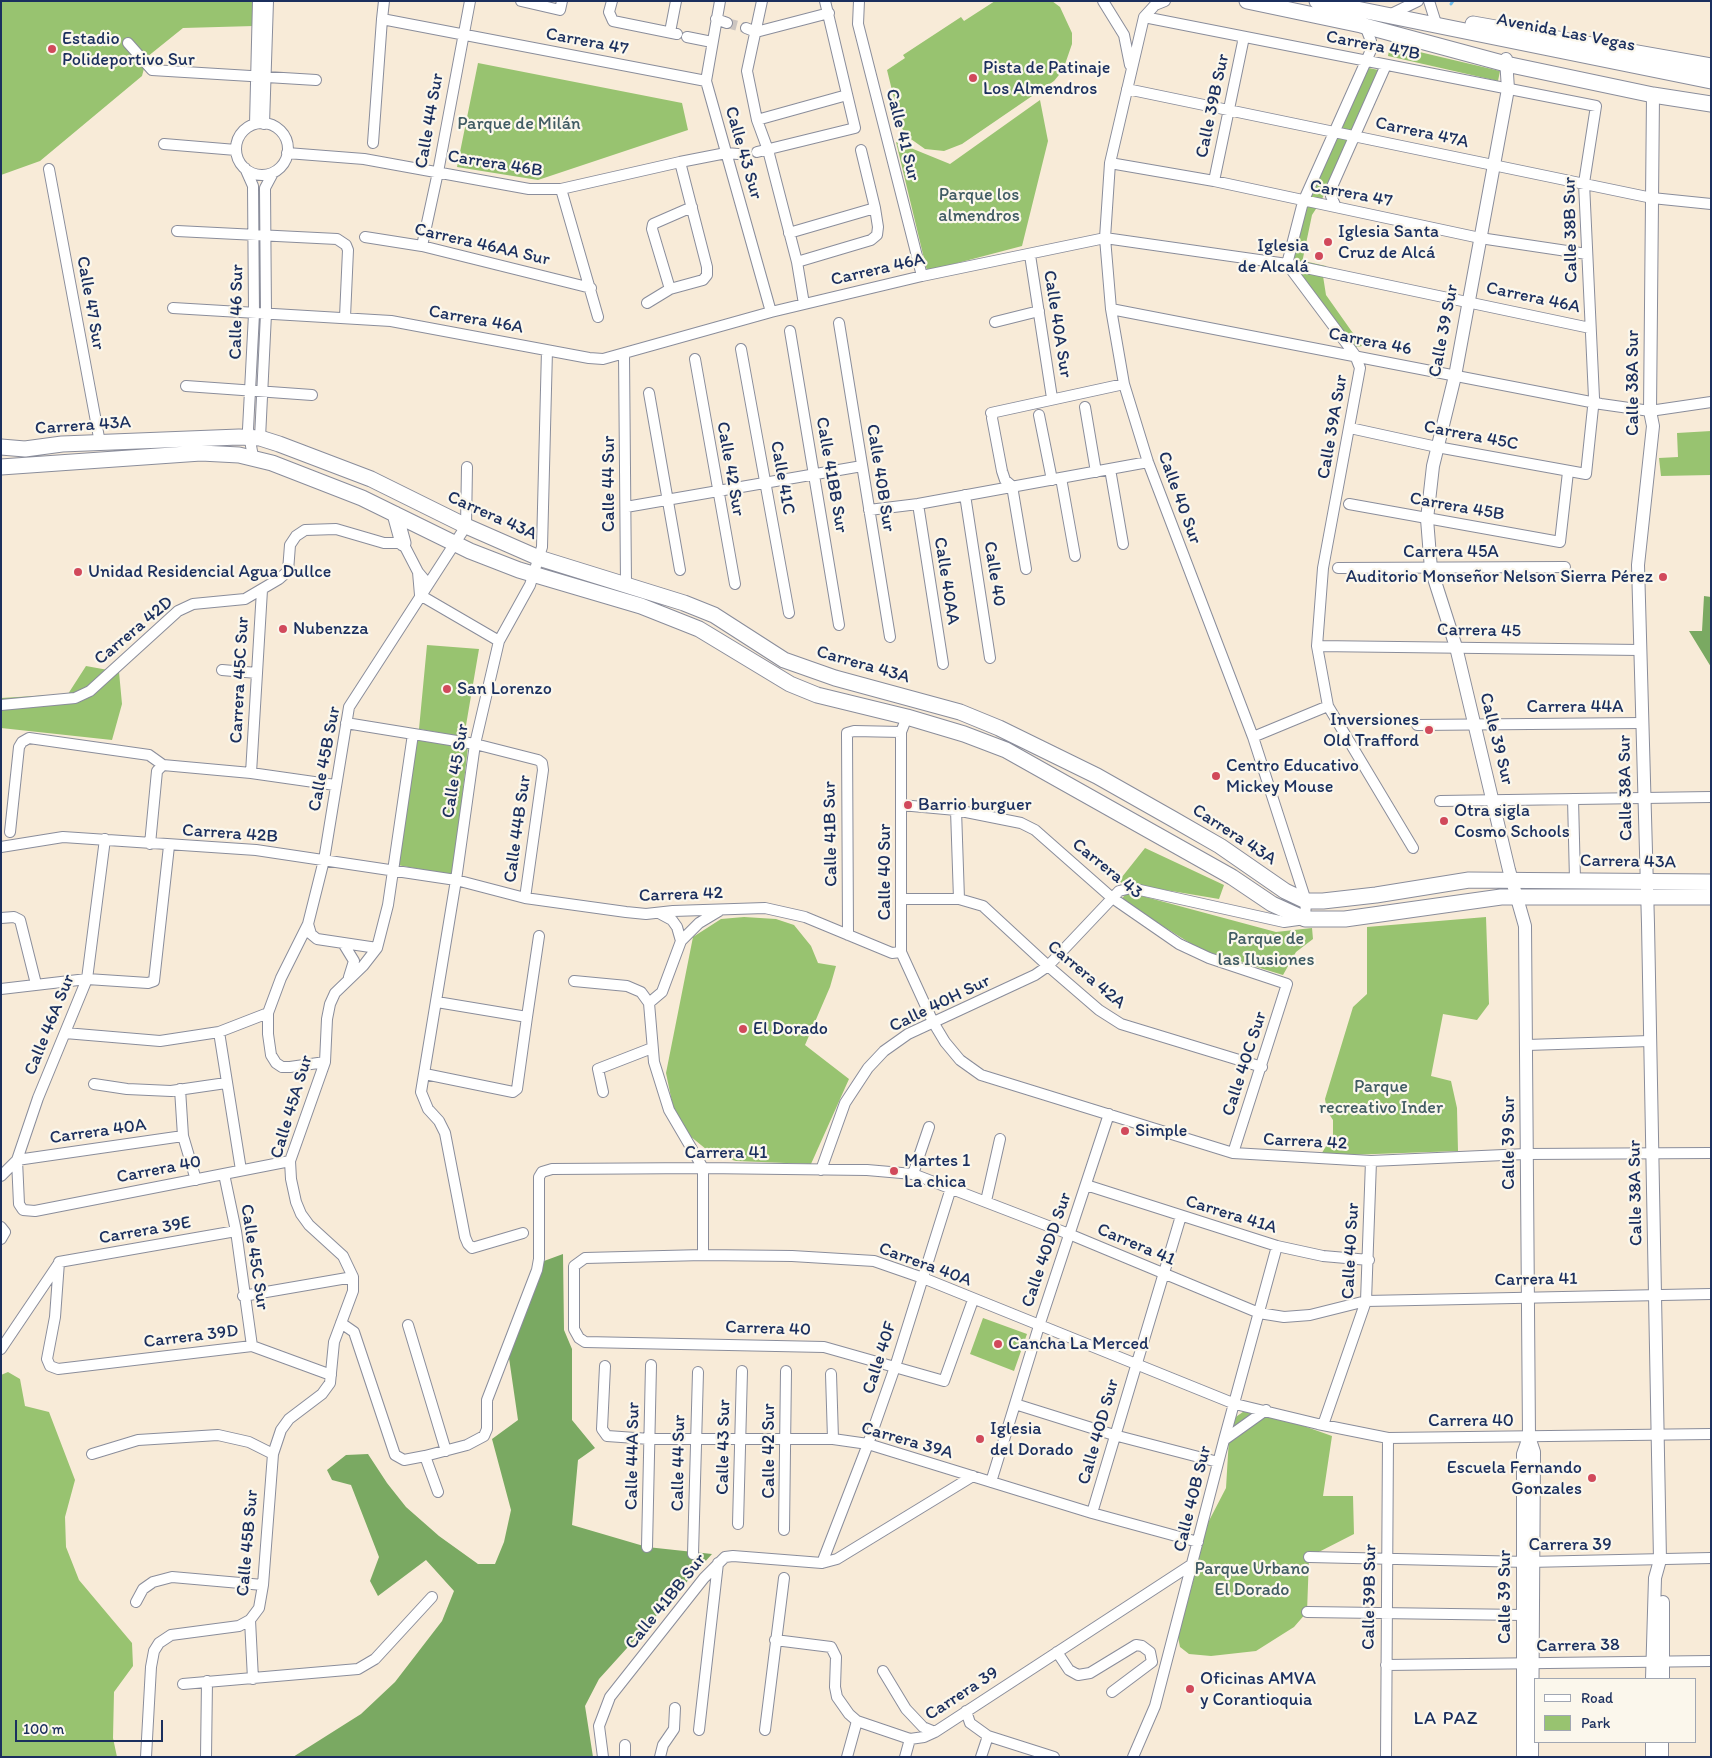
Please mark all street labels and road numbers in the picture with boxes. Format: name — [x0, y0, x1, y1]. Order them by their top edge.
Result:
street label: Avenida Las Vegas — [1495, 9, 1637, 57]
street label: Carrera 47 — [544, 23, 630, 61]
street label: Carrera 47B — [1324, 26, 1422, 66]
street label: Calle 39B Sur — [1191, 52, 1235, 160]
street label: Calle 44 Sur — [411, 72, 449, 170]
street label: Calle 41 Sur — [880, 87, 924, 183]
street label: Calle 43 Sur — [719, 104, 767, 202]
street label: Carrera 47A — [1373, 113, 1471, 153]
street label: Carrera 46B — [446, 146, 544, 182]
street label: Carrera 47 — [1308, 175, 1394, 213]
street label: Calle 38B Sur — [1559, 177, 1583, 283]
street label: Carrera 46AA Sur — [412, 219, 552, 271]
street label: Carrera 46A — [829, 249, 927, 291]
street label: Calle 47 Sur — [71, 254, 109, 352]
street label: Calle 46 Sur — [225, 264, 249, 360]
street label: Calle 40A Sur — [1038, 269, 1076, 379]
street label: Carrera 46A — [1484, 277, 1582, 319]
street label: Calle 39 Sur — [1424, 283, 1464, 379]
street label: Carrera 46A — [427, 301, 525, 339]
street label: Carrera 46 — [1327, 323, 1413, 361]
street label: Calle 38A Sur — [1622, 330, 1644, 436]
street label: Calle 39A Sur — [1313, 373, 1353, 481]
street label: Carrera 43A — [34, 412, 132, 440]
street label: Calle 41BB Sur — [810, 415, 852, 535]
street label: Carrera 45C — [1422, 416, 1520, 456]
street label: Calle 42 Sur — [711, 420, 749, 518]
street label: Calle 40B Sur — [861, 423, 899, 533]
street label: Calle 44 Sur — [598, 436, 620, 532]
street label: Calle 41C — [765, 439, 799, 517]
street label: Calle 40 Sur — [1152, 449, 1206, 547]
street label: Carrera 43A — [444, 487, 540, 545]
street label: Carrera 45B — [1408, 488, 1506, 526]
street label: Calle 40AA — [928, 536, 964, 626]
street label: Calle 40 — [978, 540, 1010, 608]
street label: Carrera 45A — [1403, 541, 1499, 563]
street label: Carrera 42D — [90, 592, 178, 670]
street label: Carrera 45C Sur — [226, 616, 254, 744]
street label: Carrera 45 — [1437, 619, 1521, 643]
street label: Carrera 43A — [814, 641, 912, 689]
street label: Calle 39 Sur — [1474, 691, 1518, 787]
street label: Carrera 44A — [1526, 696, 1624, 718]
street label: Calle 45B Sur — [304, 704, 346, 814]
street label: Calle 45 Sur — [438, 722, 474, 820]
street label: Calle 38A Sur — [1614, 735, 1638, 841]
street label: Calle 44B Sur — [500, 774, 536, 884]
street label: Calle 41B Sur — [819, 781, 843, 887]
street label: Carrera 43A — [1188, 800, 1280, 870]
street label: Carrera 42B — [181, 820, 279, 848]
street label: Calle 40 Sur — [874, 824, 896, 920]
street label: Carrera 43 — [1067, 834, 1147, 904]
street label: Carrera 43A — [1580, 850, 1676, 874]
street label: Carrera 42 — [639, 883, 723, 907]
street label: Carrera 42A — [1042, 936, 1130, 1014]
street label: Calle 40H Sur — [886, 970, 994, 1038]
street label: Calle 46A Sur — [20, 971, 80, 1079]
street label: Calle 40C Sur — [1218, 1009, 1272, 1119]
street label: Calle 45A Sur — [266, 1053, 318, 1161]
street label: Calle 39 Sur — [1498, 1096, 1520, 1190]
street label: Carrera 40A — [48, 1115, 148, 1149]
street label: Carrera 42 — [1262, 1129, 1348, 1155]
street label: Calle 38A Sur — [1624, 1140, 1648, 1246]
street label: Carrera 41 — [684, 1142, 768, 1164]
street label: Carrera 40 — [115, 1151, 203, 1189]
street label: Calle 40DD Sur — [1017, 1190, 1077, 1310]
street label: Carrera 41A — [1183, 1191, 1279, 1239]
street label: Calle 40 Sur — [1338, 1202, 1364, 1300]
street label: Calle 45C Sur — [235, 1203, 273, 1311]
street label: Carrera 39E — [97, 1212, 193, 1250]
street label: Carrera 41 — [1094, 1219, 1178, 1271]
street label: Carrera 40A — [876, 1238, 974, 1292]
street label: Carrera 41 — [1494, 1268, 1578, 1292]
street label: Carrera 40 — [725, 1317, 811, 1341]
street label: Calle 40F — [858, 1319, 902, 1397]
street label: Carrera 39D — [142, 1320, 240, 1354]
street label: Calle 40D Sur — [1074, 1377, 1124, 1487]
street label: Calle 43 Sur — [712, 1399, 736, 1495]
street label: Calle 44A Sur — [621, 1402, 645, 1510]
street label: Calle 42 Sur — [758, 1403, 780, 1499]
street label: Carrera 40 — [1428, 1410, 1514, 1432]
street label: Calle 44 Sur — [667, 1414, 691, 1512]
street label: Carrera 39A — [858, 1418, 956, 1464]
street label: Calle 40B Sur — [1169, 1444, 1217, 1554]
street label: Calle 45B Sur — [233, 1489, 263, 1597]
street label: Carrera 39 — [1528, 1534, 1612, 1556]
street label: Calle 39B Sur — [1358, 1544, 1382, 1650]
street label: Calle 41BB Sur — [621, 1550, 711, 1654]
street label: Calle 39 Sur — [1494, 1550, 1516, 1644]
street label: Carrera 38 — [1536, 1634, 1620, 1658]
street label: Carrera 39 — [921, 1662, 1003, 1726]

